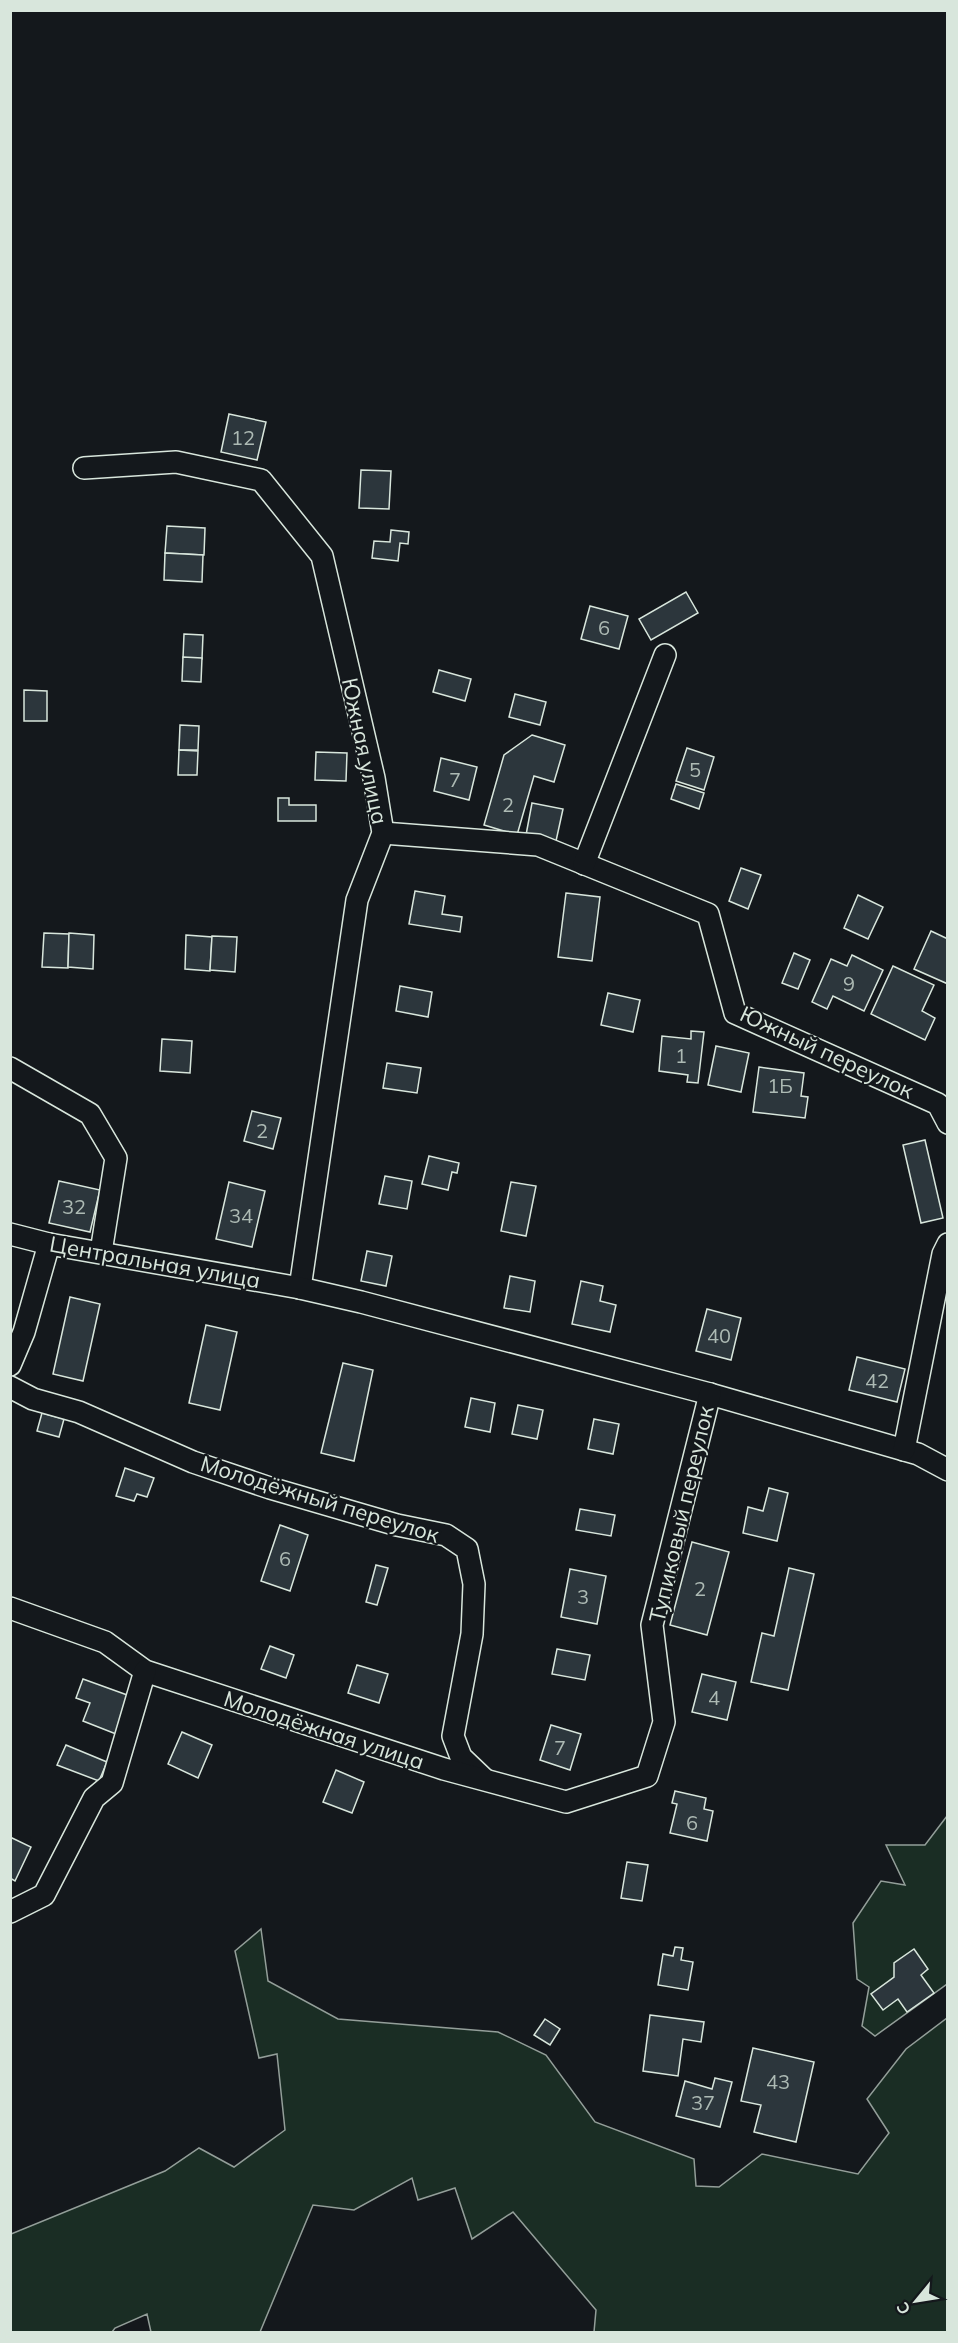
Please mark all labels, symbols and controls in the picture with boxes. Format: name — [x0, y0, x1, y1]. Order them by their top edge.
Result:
house number: 12 — [231, 425, 255, 450]
house number: 6 — [598, 615, 610, 640]
street label: Южная улица — [336, 675, 394, 827]
house number: 5 — [689, 757, 701, 782]
house number: 7 — [449, 767, 461, 792]
house number: 2 — [502, 792, 514, 817]
house number: 9 — [843, 971, 855, 996]
street label: Южный переулок — [736, 999, 919, 1105]
house number: 1 — [675, 1043, 687, 1068]
house number: 1Б — [767, 1073, 793, 1098]
house number: 2 — [256, 1118, 268, 1143]
house number: 32 — [62, 1194, 86, 1219]
house number: 34 — [229, 1203, 253, 1228]
street label: Центральная улица — [47, 1230, 263, 1294]
house number: 40 — [707, 1323, 731, 1348]
house number: 42 — [865, 1368, 889, 1393]
street label: Тупиковый переулок — [642, 1403, 720, 1625]
street label: Молодёжный переулок — [197, 1449, 443, 1549]
house number: 6 — [279, 1546, 291, 1571]
house number: 2 — [694, 1576, 706, 1601]
house number: 3 — [577, 1584, 589, 1609]
street label: Молодёжная улица — [220, 1684, 428, 1776]
house number: 4 — [708, 1685, 720, 1710]
house number: 7 — [554, 1735, 566, 1760]
house number: 6 — [686, 1810, 698, 1835]
house number: 43 — [766, 2069, 790, 2094]
house number: 37 — [691, 2090, 715, 2115]
north arrow — [886, 2271, 946, 2331]
text: С — [892, 2299, 914, 2318]

